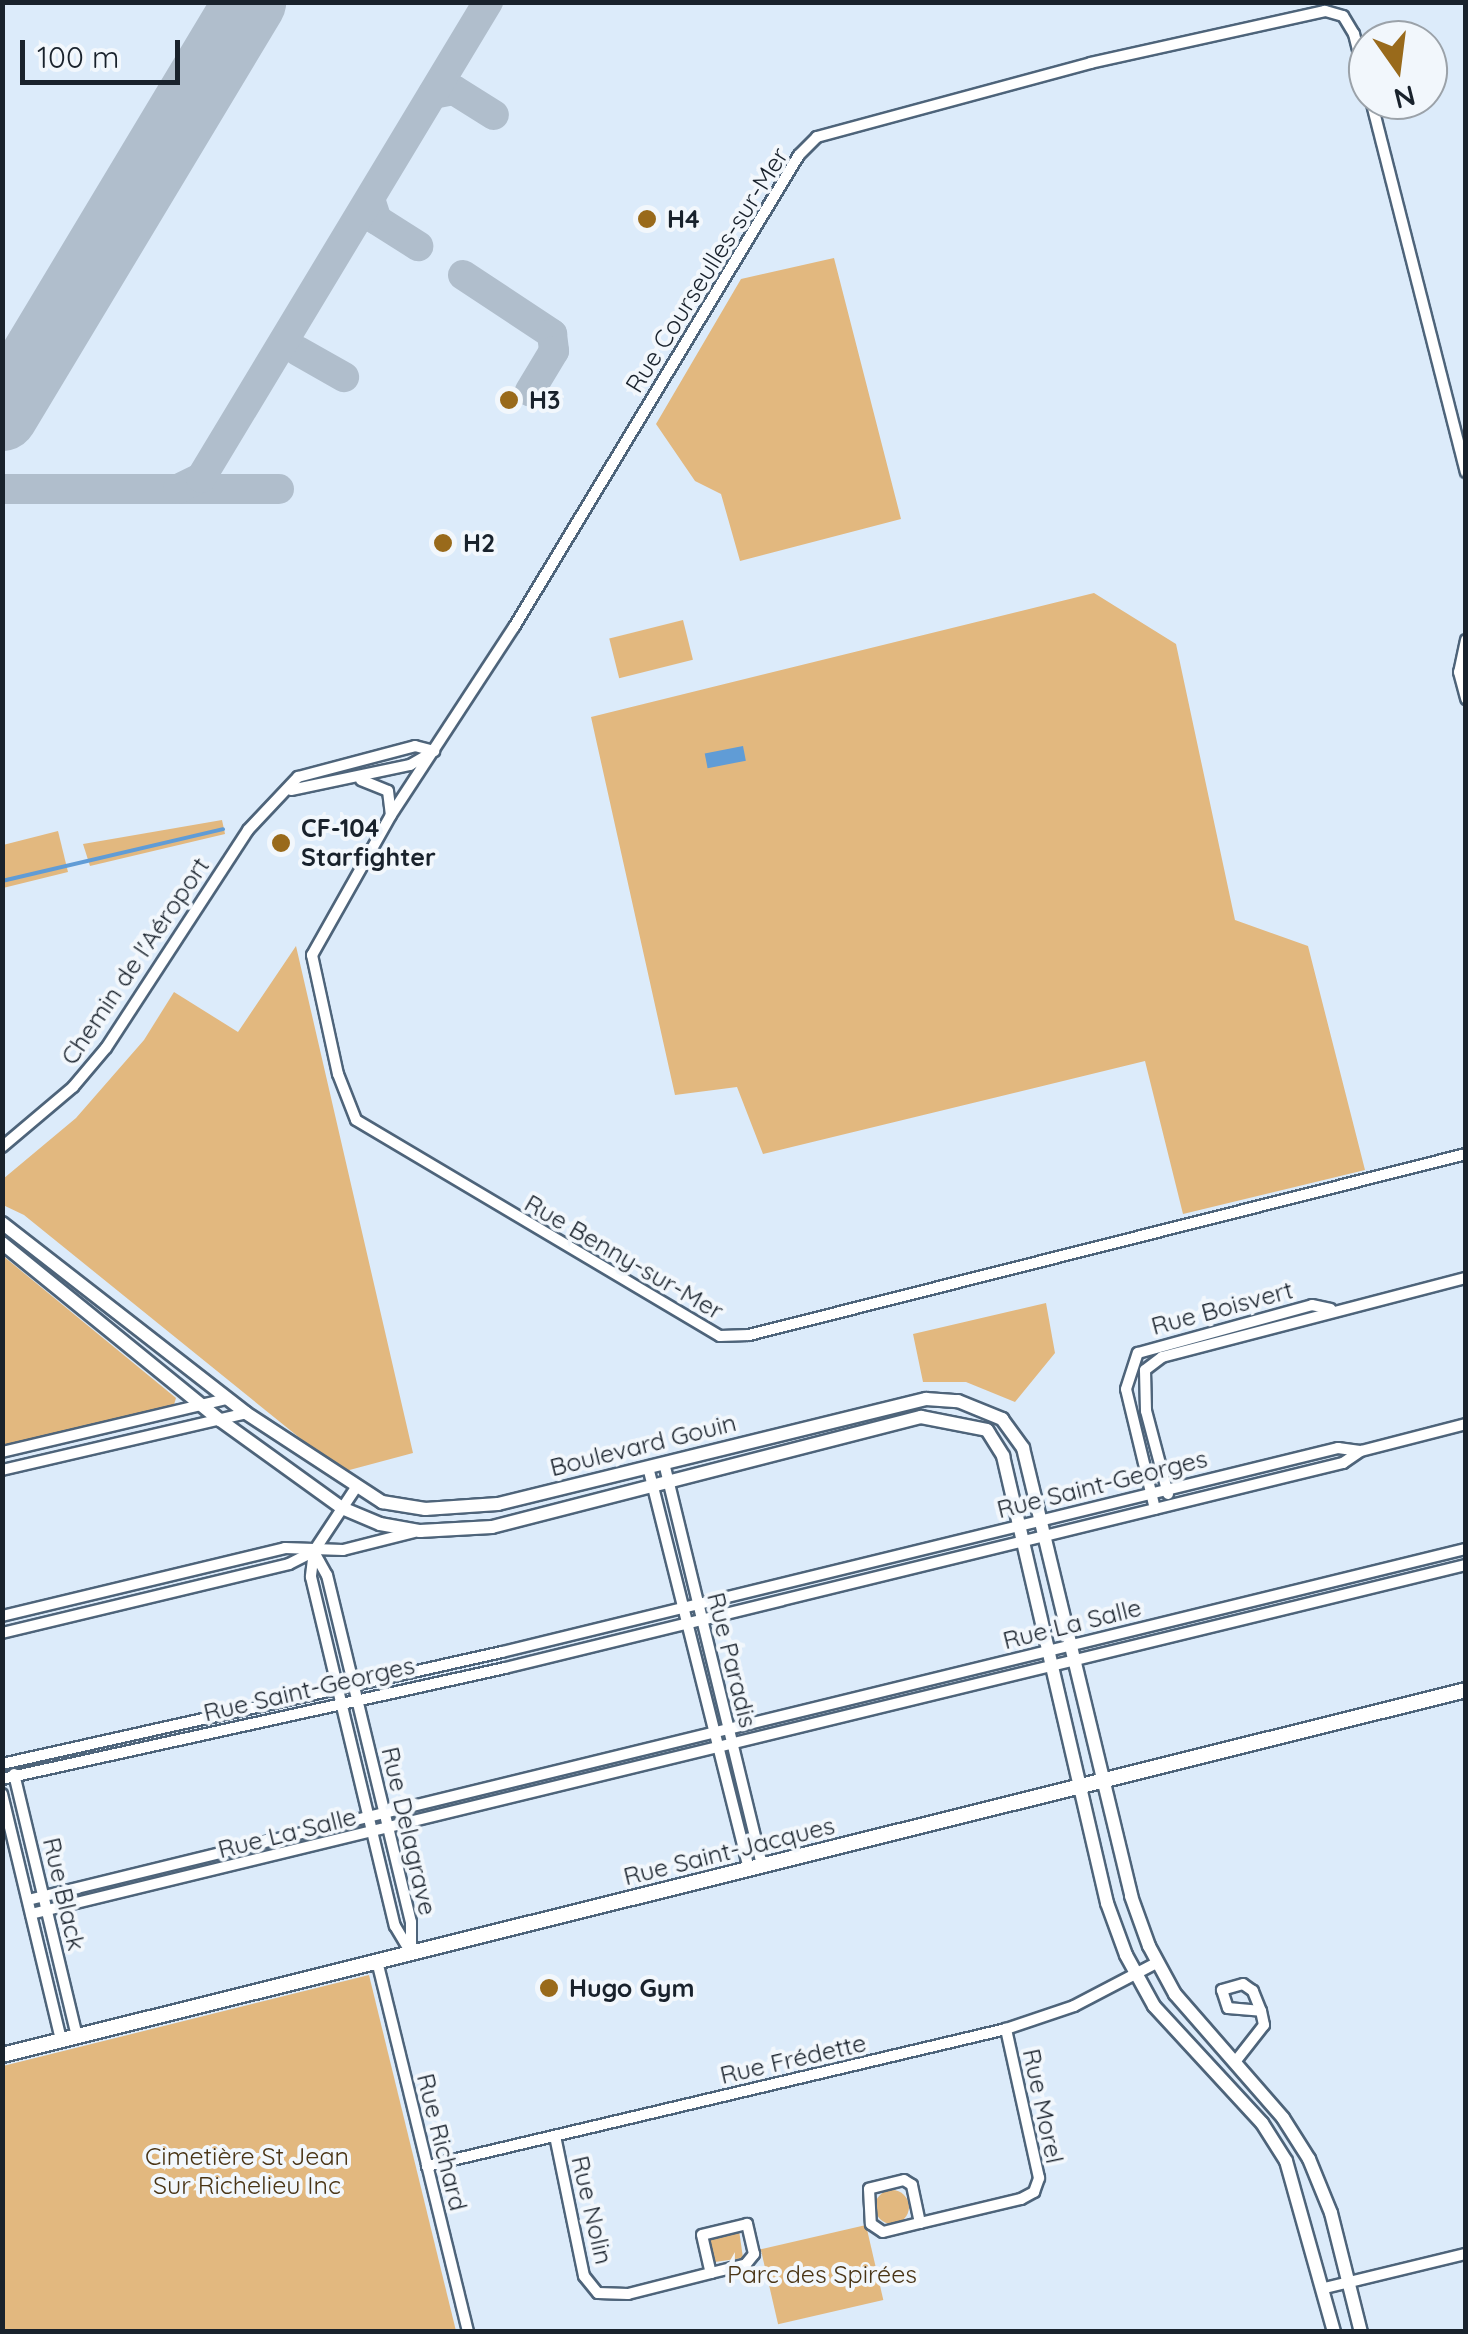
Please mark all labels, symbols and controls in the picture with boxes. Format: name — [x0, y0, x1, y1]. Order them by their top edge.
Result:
scale bar — [25, 20, 185, 82]
north arrow — [1348, 20, 1448, 120]
text: 100 m — [37, 38, 119, 76]
text: N — [1391, 78, 1419, 117]
street label: Rue Courseulles-sur-Mer — [619, 142, 795, 398]
place label: H4 — [667, 204, 700, 234]
marker: H4 — [636, 208, 658, 230]
place label: H3 — [529, 385, 560, 415]
marker: H3 — [498, 389, 520, 411]
place label: H2 — [463, 528, 495, 558]
marker: H2 — [432, 532, 454, 554]
place label: CF-104 Starfighter — [301, 814, 436, 873]
marker: CF-104 Starfighter — [270, 832, 292, 854]
street label: Chemin de l'Aéroport — [54, 852, 216, 1070]
street label: Rue Benny-sur-Mer — [519, 1188, 729, 1326]
street label: Rue Boisvert — [1148, 1275, 1296, 1341]
street label: Boulevard Gouin — [547, 1407, 739, 1483]
street label: Rue Saint-Georges — [994, 1443, 1210, 1525]
street label: Rue Paradis — [701, 1589, 763, 1731]
street label: Rue La Salle — [1000, 1592, 1144, 1656]
street label: Rue Saint-Georges — [201, 1650, 417, 1728]
street label: Rue Delagrave — [375, 1744, 443, 1918]
street label: Rue La Salle — [215, 1801, 359, 1865]
street label: Rue Saint-Jacques — [620, 1810, 838, 1892]
street label: Rue Black — [36, 1835, 92, 1953]
place label: Hugo Gym — [569, 1973, 695, 2003]
marker: Hugo Gym — [538, 1977, 560, 1999]
street label: Rue Frédette — [717, 2028, 869, 2090]
street label: Rue Morel — [1016, 2046, 1070, 2166]
street label: Rue Richard — [410, 2070, 474, 2214]
park label: Cimetière St Jean Sur Richelieu Inc — [145, 2142, 349, 2201]
street label: Rue Nolin — [565, 2153, 619, 2267]
park label: Parc des Spirées — [727, 2259, 917, 2289]

